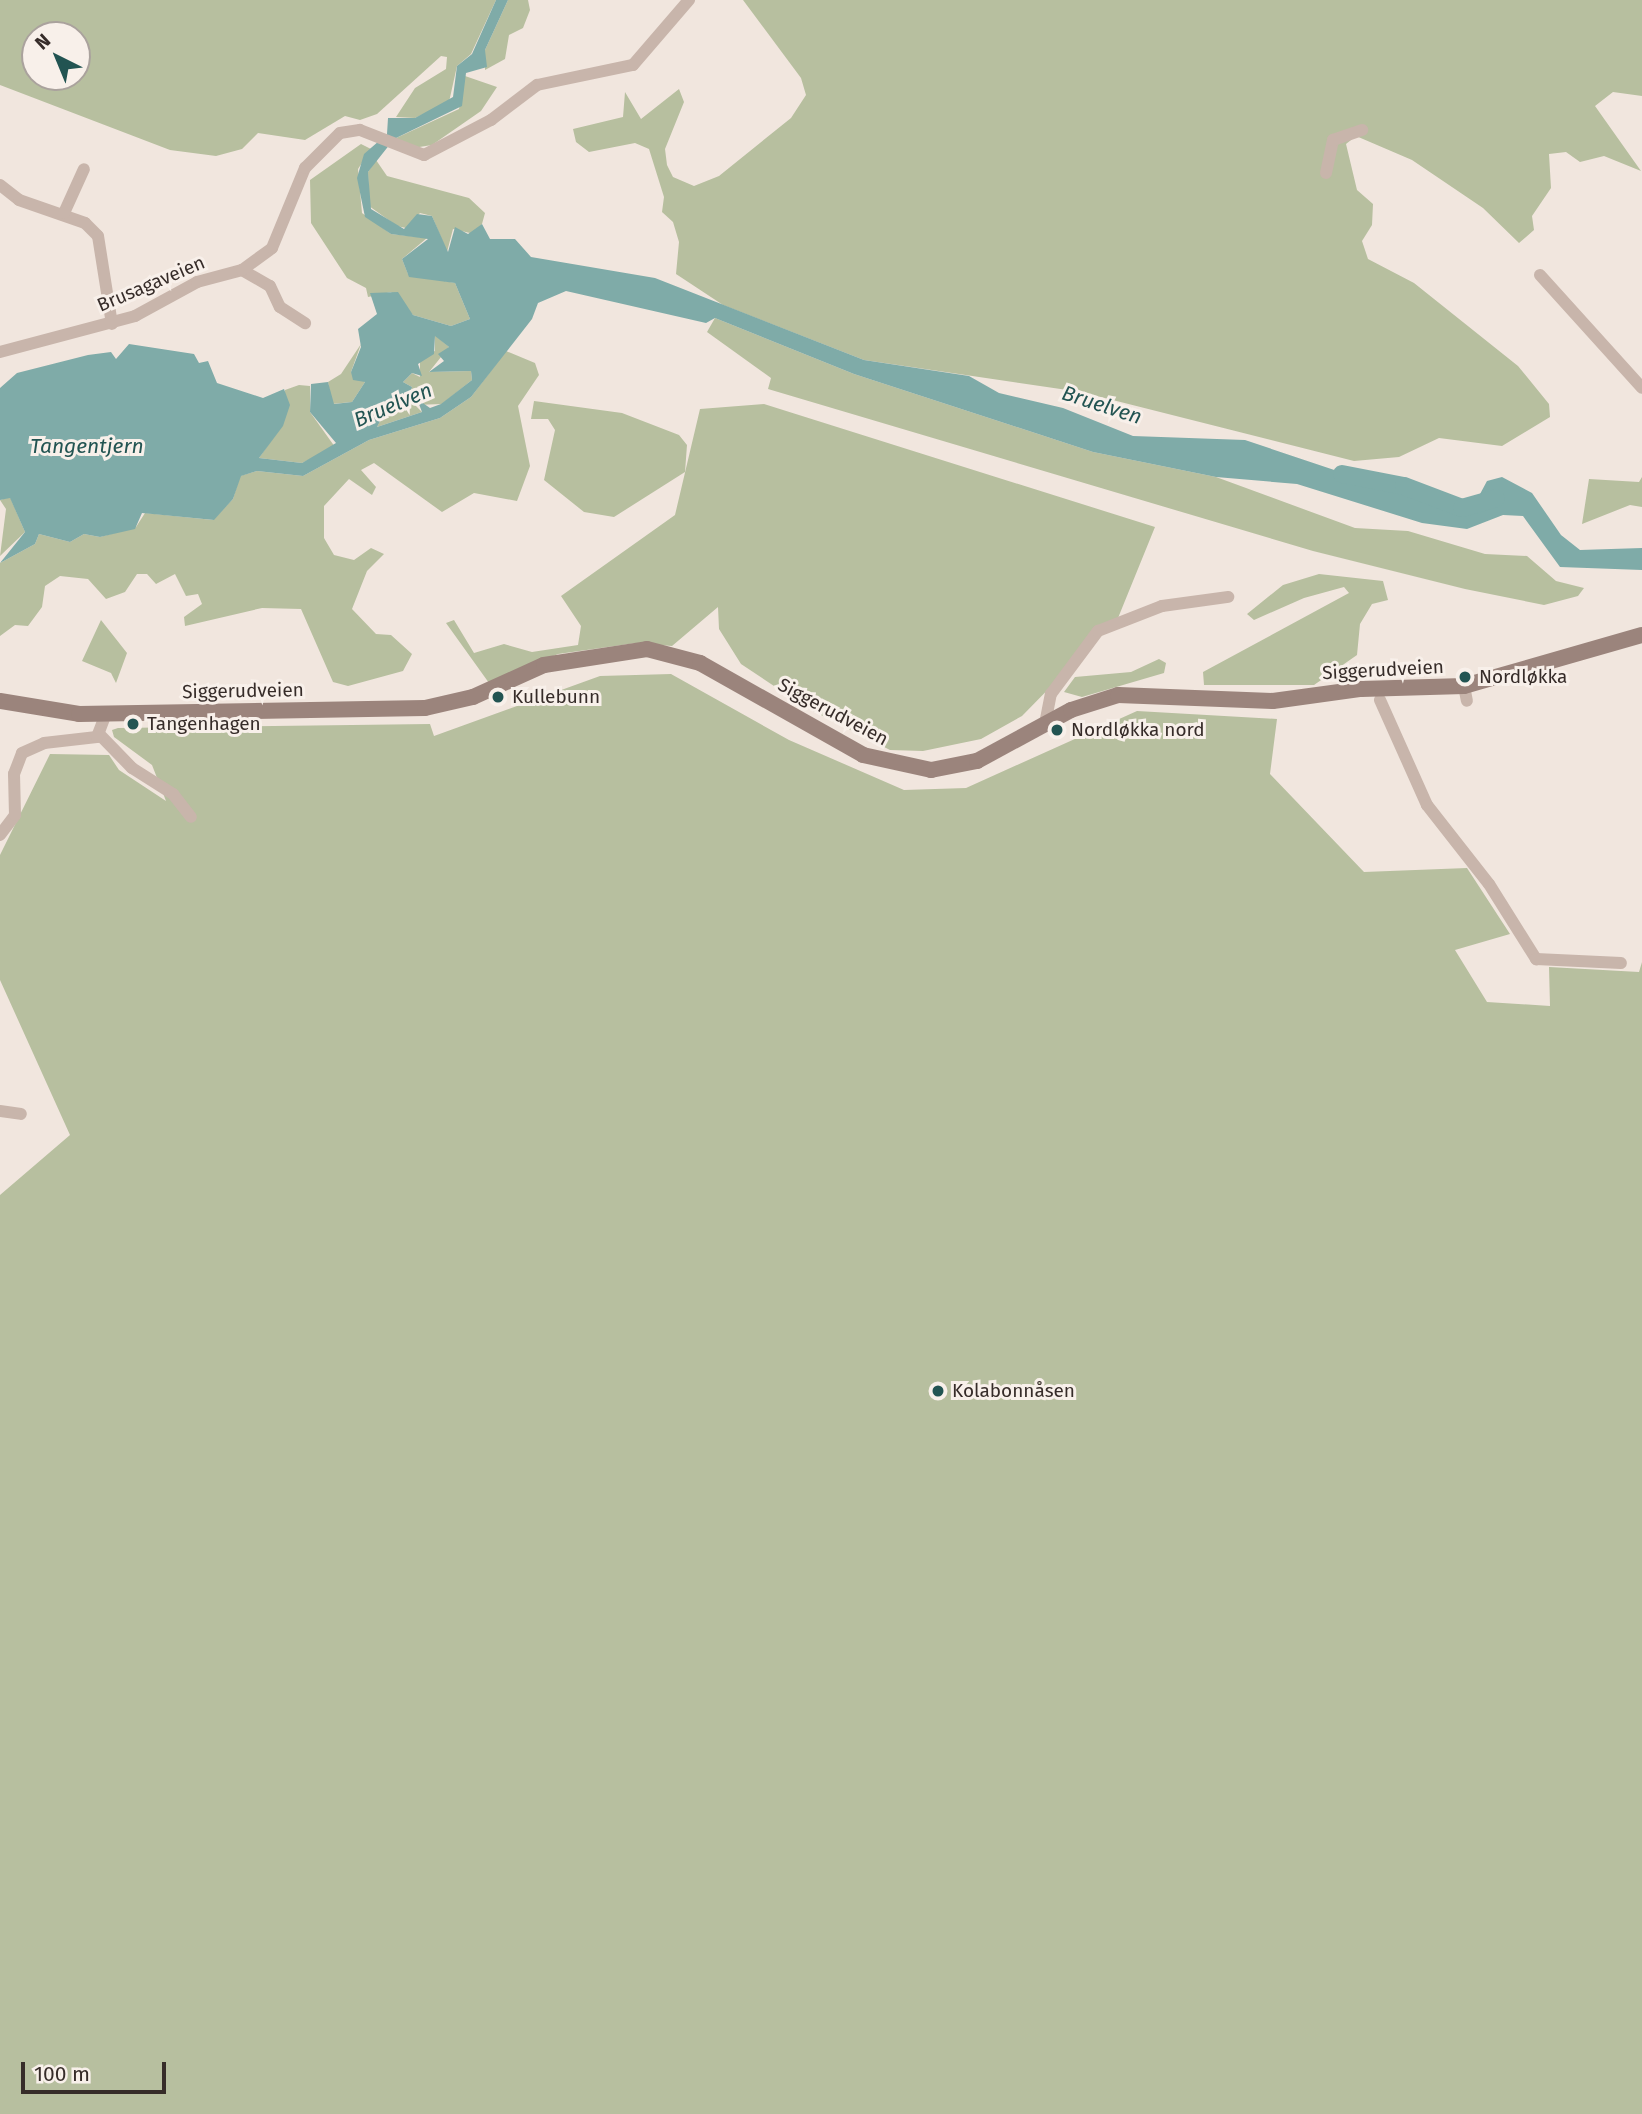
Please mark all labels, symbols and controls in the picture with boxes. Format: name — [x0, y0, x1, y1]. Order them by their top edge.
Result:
north arrow — [21, 21, 91, 91]
text: N — [30, 29, 55, 54]
street label: Brusagaveien — [94, 251, 208, 317]
water label: Bruelven — [350, 377, 436, 433]
water label: Bruelven — [1059, 380, 1145, 430]
water label: Tangentjern — [30, 433, 144, 459]
street label: Siggerudveien — [1322, 655, 1444, 685]
place label: Nordløkka — [1479, 666, 1567, 688]
marker: Nordløkka — [1457, 669, 1473, 685]
street label: Siggerudveien — [774, 673, 892, 751]
street label: Siggerudveien — [182, 679, 304, 703]
place label: Kullebunn — [512, 686, 600, 708]
marker: Kullebunn — [490, 689, 506, 705]
place label: Tangenhagen — [147, 713, 261, 735]
marker: Tangenhagen — [125, 716, 141, 732]
place label: Nordløkka nord — [1071, 719, 1205, 741]
marker: Nordløkka nord — [1049, 722, 1065, 738]
place label: Kolabonnåsen — [952, 1380, 1075, 1402]
marker: Kolabonnåsen — [930, 1383, 946, 1399]
scale bar — [24, 2048, 170, 2092]
text: 100 m — [34, 2061, 90, 2087]

